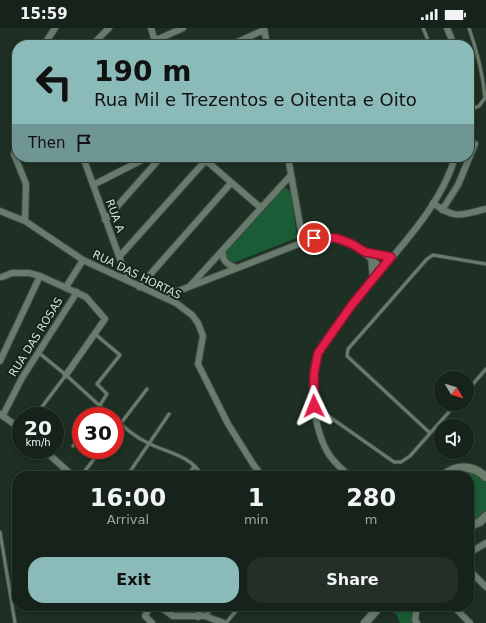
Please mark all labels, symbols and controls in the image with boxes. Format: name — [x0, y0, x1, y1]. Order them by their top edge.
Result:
text: 15:59 — [20, 5, 68, 23]
text: 190 m — [94, 55, 191, 88]
icon: left — [28, 56, 80, 108]
text: Rua Mil e Trezentos e Oitenta e Oito — [94, 89, 417, 110]
icon: arrive — [73, 132, 95, 154]
text: Then — [28, 134, 65, 152]
street label: RUA A — [103, 198, 127, 235]
pin — [297, 221, 331, 255]
icon: arrive — [303, 227, 325, 249]
street label: RUA DAS HORTAS — [90, 248, 184, 302]
street label: RUA DAS ROSAS — [6, 295, 66, 379]
north arrow — [434, 371, 474, 411]
map controls — [434, 371, 474, 459]
position arrow — [293, 385, 335, 427]
speed limit sign: 30 — [72, 407, 124, 459]
text: 20 — [24, 416, 52, 440]
button: sound — [434, 419, 474, 459]
text: km/h — [25, 437, 51, 448]
text: 16:00 — [90, 484, 166, 512]
text: 1 — [248, 484, 264, 512]
text: 280 — [346, 484, 396, 512]
text: Arrival — [107, 512, 149, 527]
text: min — [244, 512, 268, 527]
text: m — [365, 512, 378, 527]
button: Exit — [28, 557, 239, 603]
button: Share — [247, 557, 458, 603]

